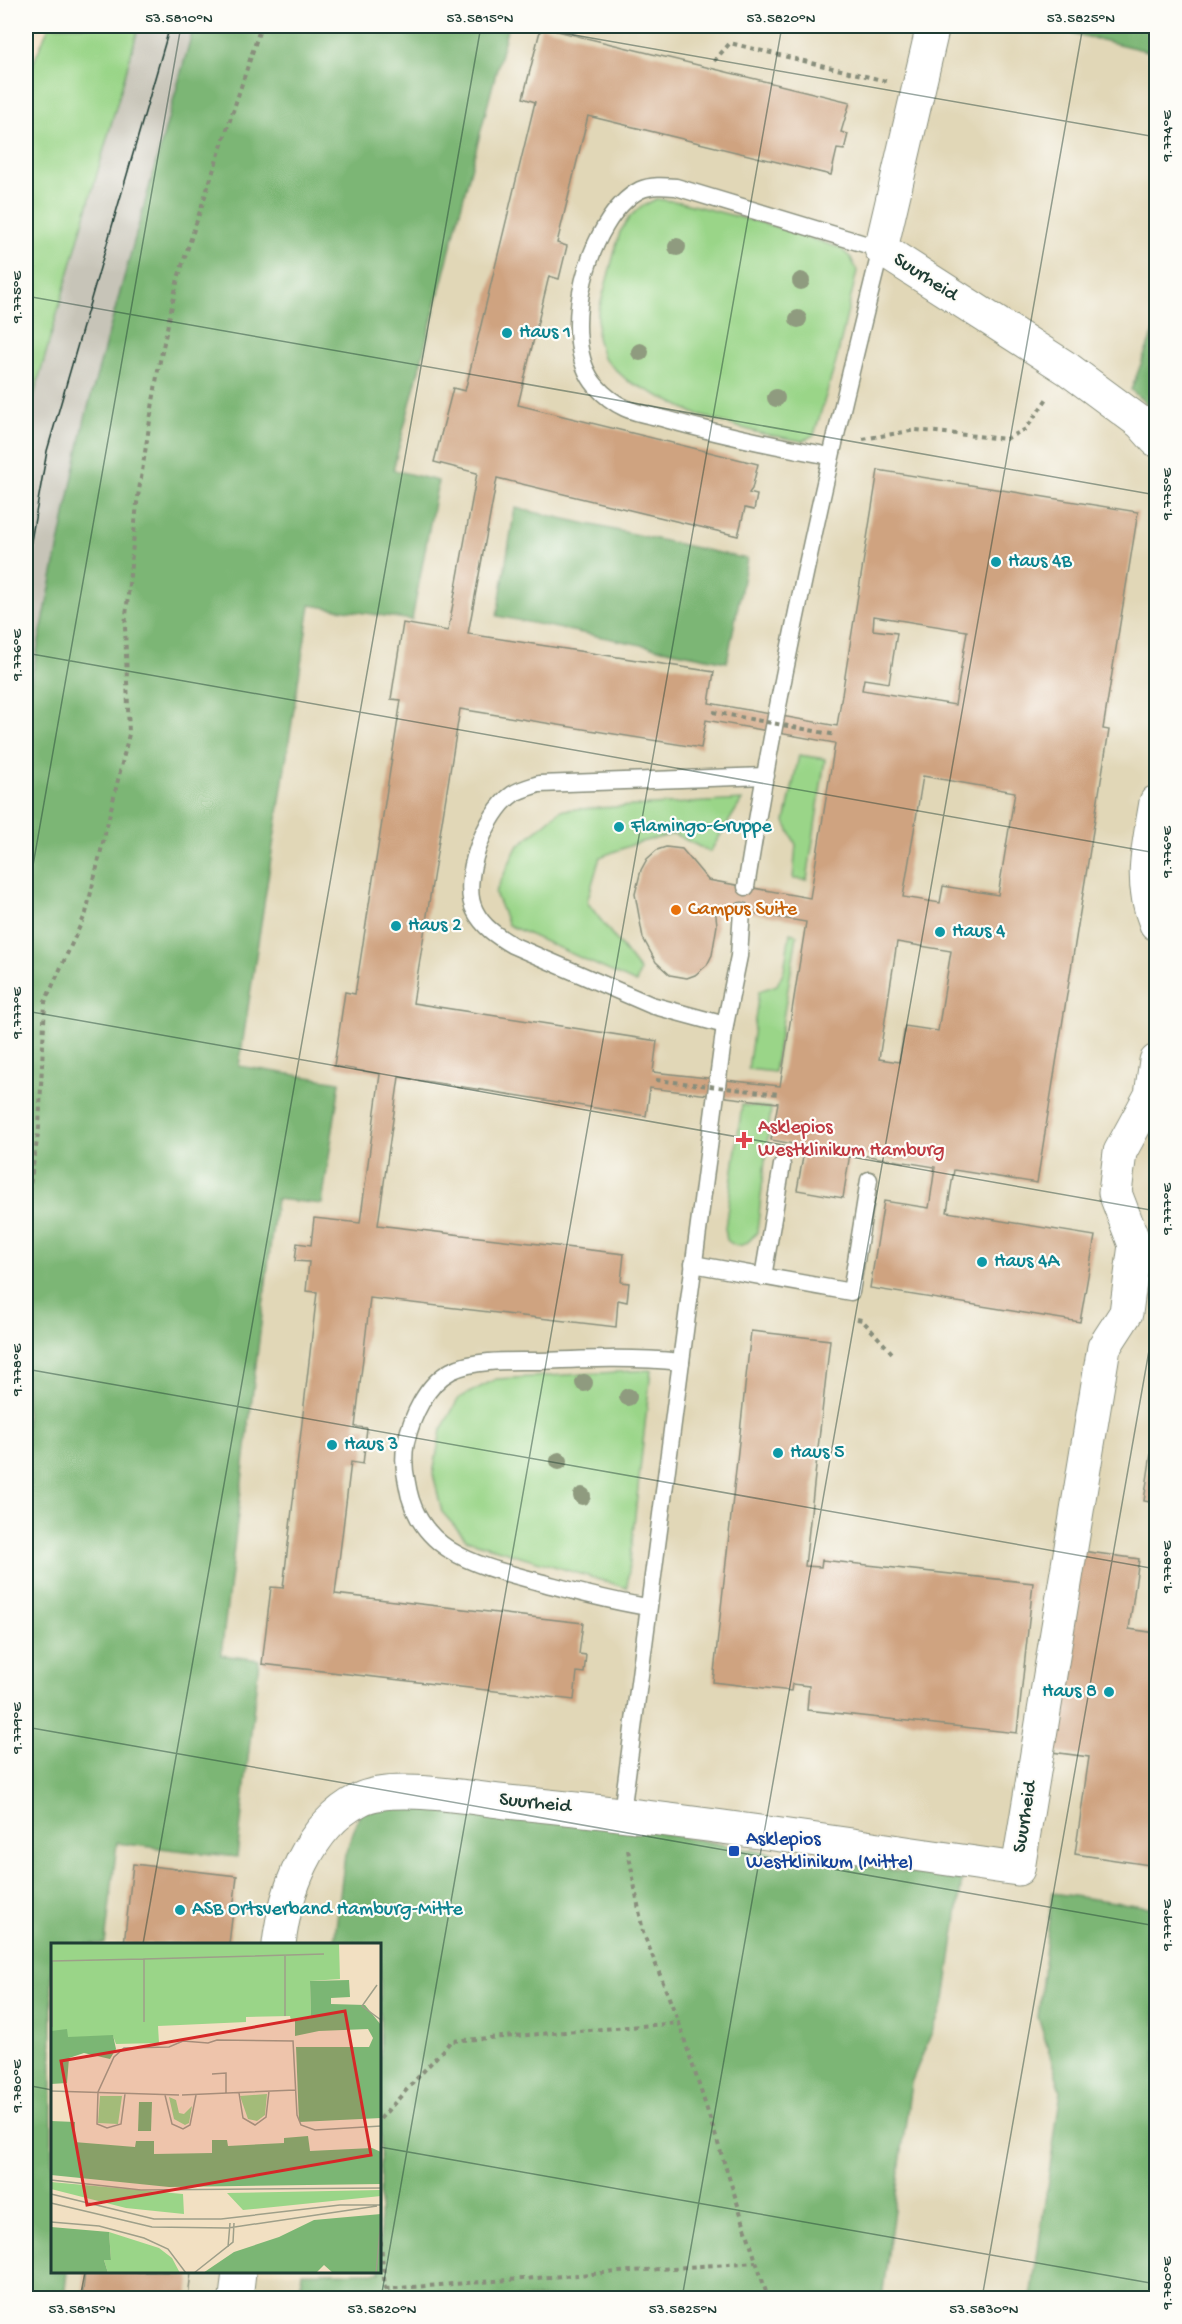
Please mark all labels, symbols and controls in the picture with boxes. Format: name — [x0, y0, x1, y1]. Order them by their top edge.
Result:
text: 53.5810°N — [145, 10, 213, 28]
text: 53.5815°N — [447, 10, 514, 28]
text: 53.5820°N — [747, 10, 816, 28]
text: 53.5825°N — [1047, 10, 1115, 28]
text: 9.774°E — [1159, 110, 1177, 163]
street label: Suurheid — [888, 249, 963, 309]
text: 9.775°E — [9, 270, 27, 324]
place label: Haus 1 — [519, 322, 571, 345]
marker: Haus 1 — [500, 326, 514, 340]
text: 9.775°E — [1159, 467, 1177, 521]
place label: Haus 4B — [1008, 551, 1072, 574]
marker: Haus 4B — [989, 555, 1003, 569]
text: 9.776°E — [9, 629, 27, 682]
place label: Flamingo-Gruppe — [630, 816, 773, 839]
marker: Flamingo-Gruppe — [612, 820, 626, 834]
text: 9.776°E — [1159, 826, 1177, 879]
place label: Campus Suite — [688, 899, 798, 922]
marker: Campus Suite — [669, 903, 683, 917]
place label: Haus 2 — [408, 915, 462, 938]
marker: Haus 2 — [389, 919, 403, 933]
place label: Haus 4 — [952, 921, 1006, 944]
marker: Haus 4 — [933, 925, 947, 939]
text: 9.777°E — [9, 986, 27, 1040]
place label: Asklepios Westklinikum Hamburg — [758, 1117, 945, 1163]
marker: Asklepios Westklinikum Hamburg — [735, 1131, 753, 1149]
text: 9.777°E — [1159, 1182, 1177, 1236]
place label: Haus 4A — [994, 1251, 1060, 1274]
marker: Haus 4A — [975, 1255, 989, 1269]
text: 9.778°E — [9, 1343, 27, 1397]
place label: Haus 3 — [344, 1434, 398, 1457]
marker: Haus 3 — [325, 1438, 339, 1452]
place label: Haus 5 — [790, 1442, 845, 1465]
marker: Haus 5 — [771, 1446, 785, 1460]
text: 9.778°E — [1159, 1540, 1177, 1594]
place label: Haus 8 — [1042, 1681, 1097, 1704]
marker: Haus 8 — [1102, 1685, 1116, 1699]
text: 9.779°E — [9, 1702, 27, 1755]
street label: Suurheid — [1009, 1777, 1043, 1854]
street label: Suurheid — [498, 1789, 574, 1819]
place label: Asklepios Westklinikum (Mitte) — [746, 1829, 914, 1875]
marker: Asklepios Westklinikum (Mitte) — [727, 1844, 741, 1858]
place label: ASB Ortsverband Hamburg-Mitte — [192, 1899, 463, 1922]
text: 9.779°E — [1159, 1899, 1177, 1952]
marker: ASB Ortsverband Hamburg-Mitte — [173, 1903, 187, 1917]
inset map — [51, 1943, 381, 2273]
text: 9.780°E — [9, 2059, 27, 2113]
text: 9.780°E — [1159, 2256, 1177, 2310]
text: 53.5815°N — [49, 2301, 116, 2319]
text: 53.5820°N — [348, 2301, 417, 2319]
text: 53.5825°N — [649, 2301, 717, 2319]
text: 53.5830°N — [949, 2301, 1019, 2319]

